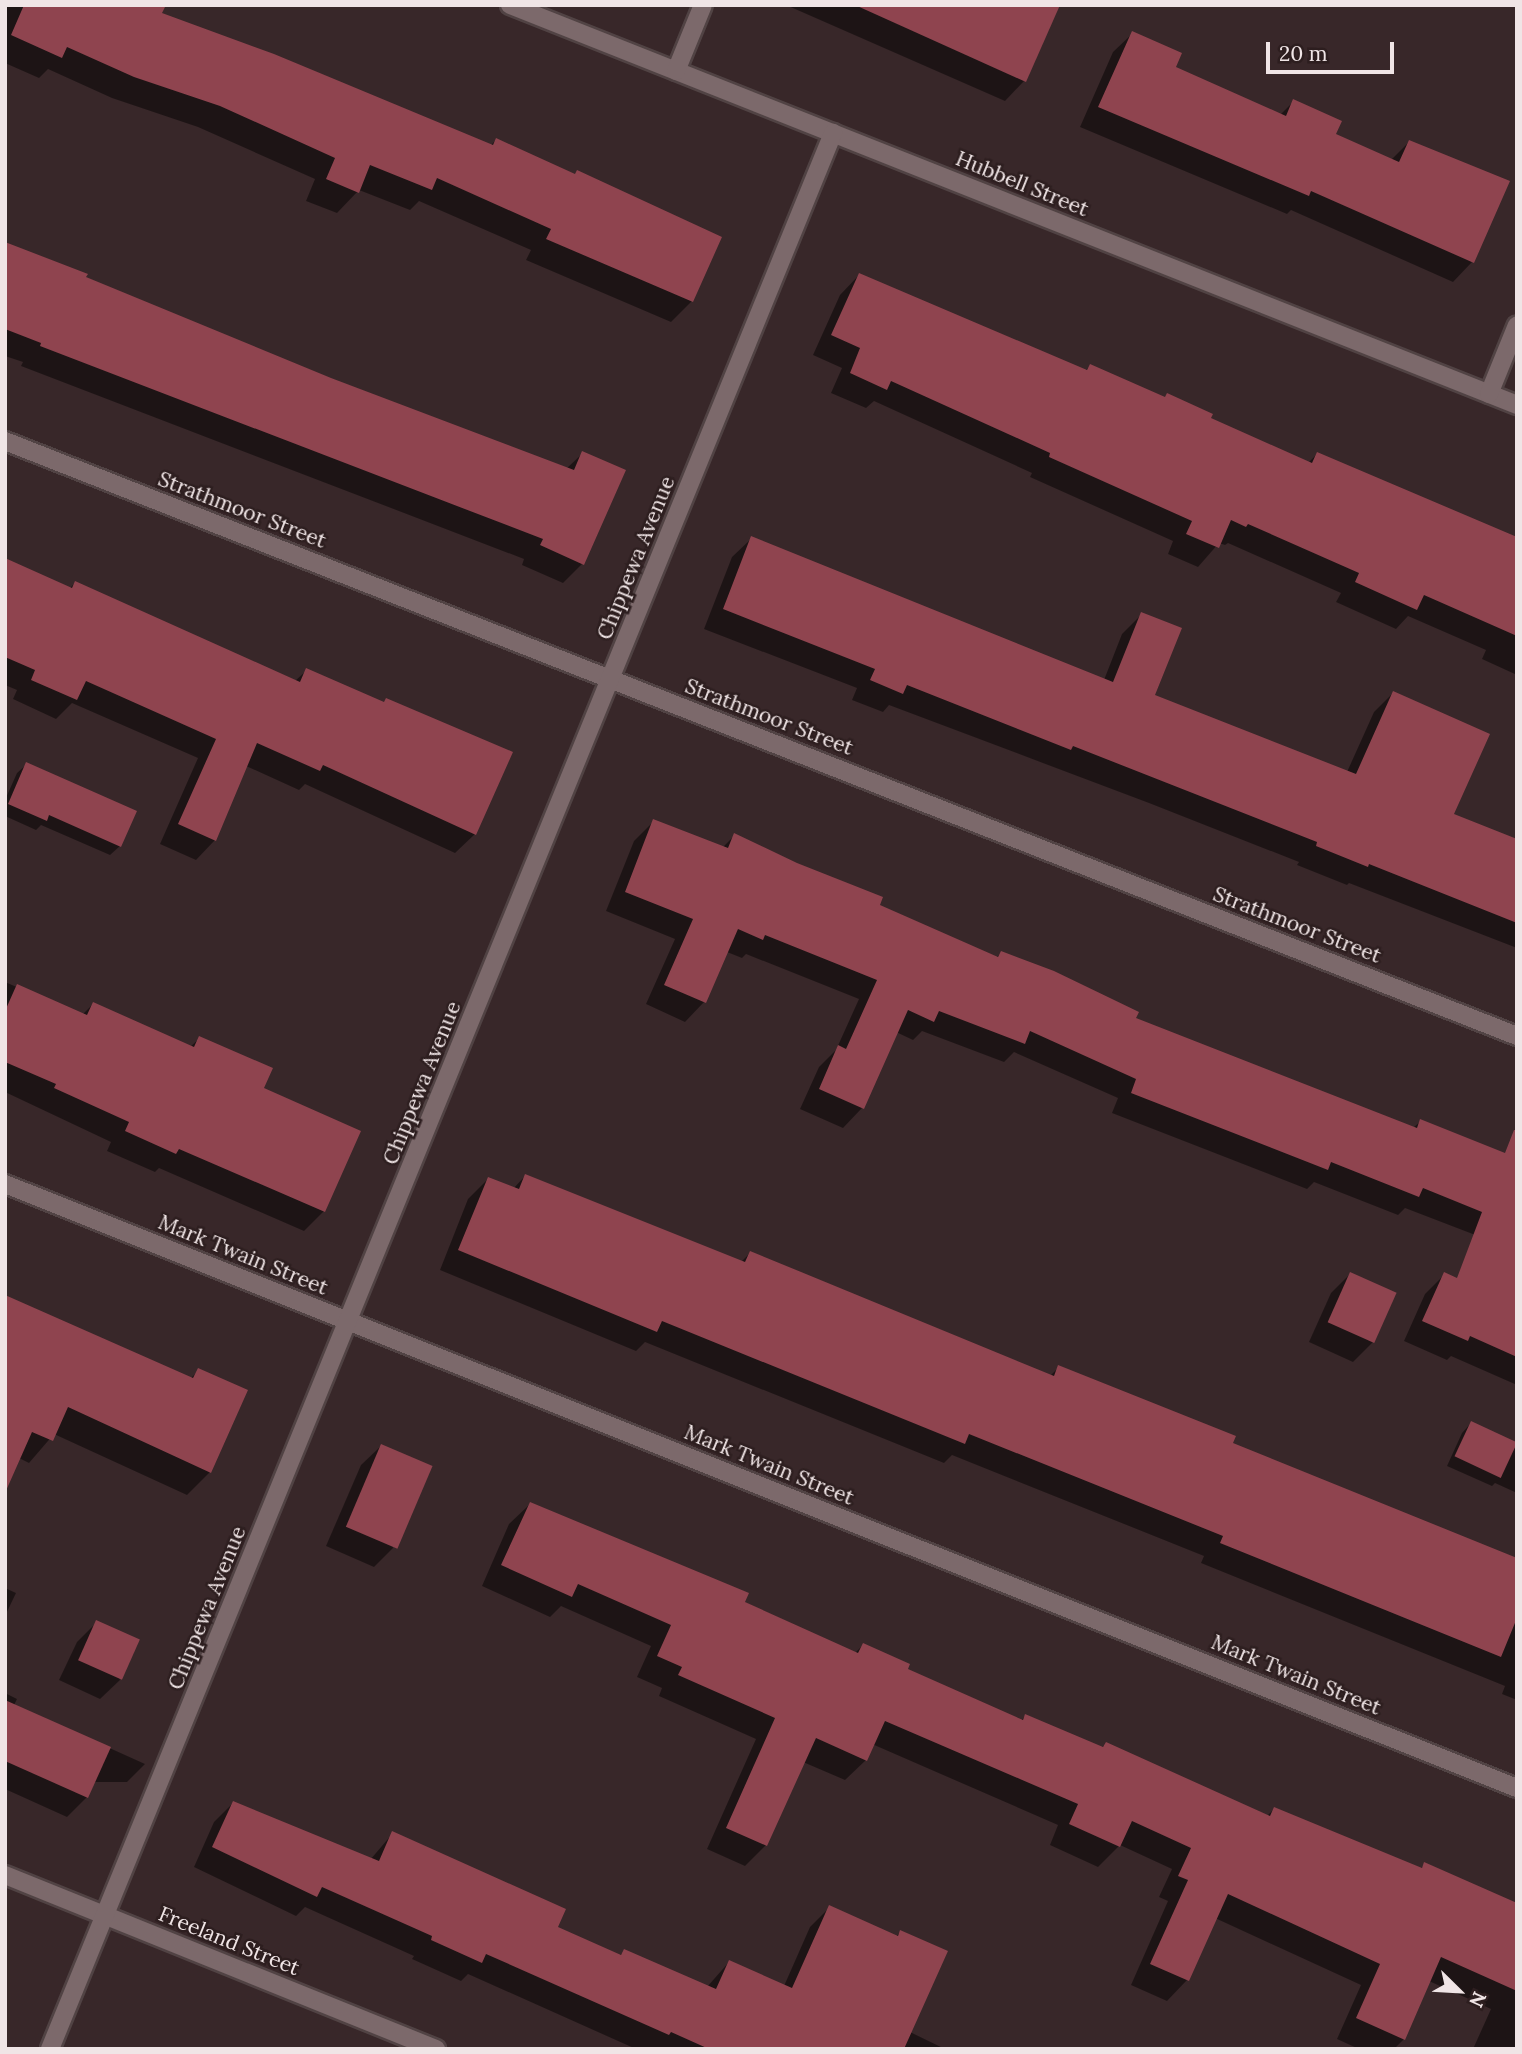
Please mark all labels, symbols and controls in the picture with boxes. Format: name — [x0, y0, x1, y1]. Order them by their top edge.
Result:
scale bar — [1270, 28, 1398, 72]
text: 20 m — [1279, 40, 1328, 67]
street label: Hubbell Street — [952, 146, 1092, 222]
street label: Strathmoor Street — [154, 466, 330, 554]
street label: Chippewa Avenue — [592, 473, 680, 643]
street label: Strathmoor Street — [681, 673, 857, 761]
street label: Strathmoor Street — [1209, 881, 1385, 969]
street label: Chippewa Avenue — [378, 998, 466, 1168]
street label: Mark Twain Street — [155, 1210, 331, 1300]
street label: Mark Twain Street — [681, 1420, 857, 1510]
street label: Chippewa Avenue — [163, 1523, 251, 1693]
street label: Mark Twain Street — [1208, 1630, 1384, 1720]
street label: Freeland Street — [155, 1901, 303, 1981]
north arrow — [1424, 1956, 1494, 2026]
text: N — [1464, 1988, 1492, 2011]

